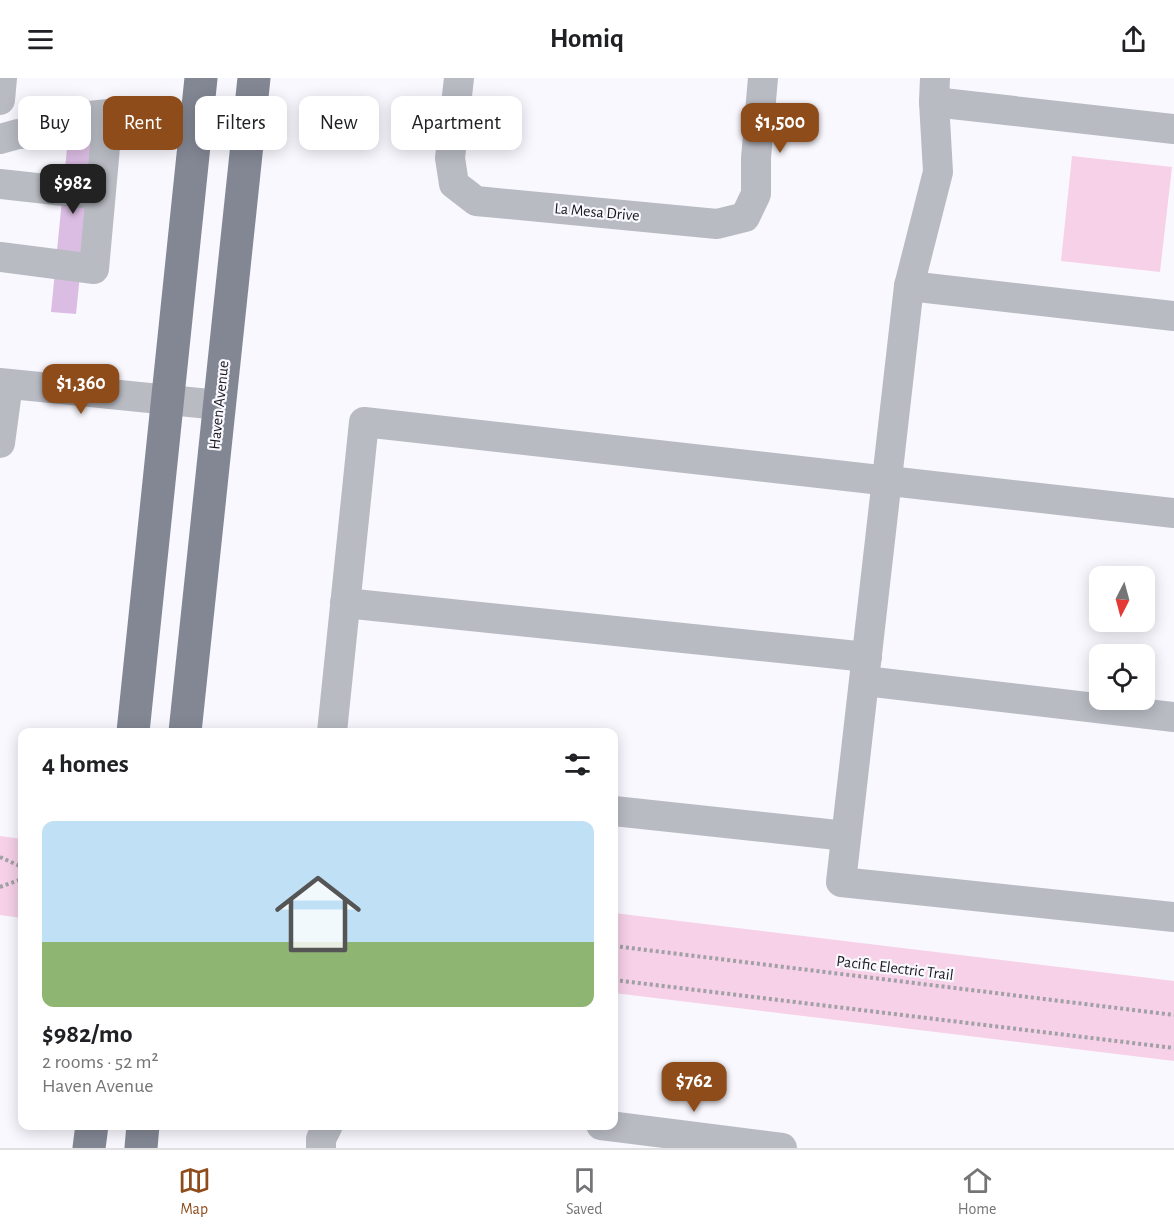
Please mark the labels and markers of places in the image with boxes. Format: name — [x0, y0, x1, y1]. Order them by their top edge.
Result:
pin: $1,500 — [731, 103, 829, 154]
pin: $982 — [37, 164, 109, 215]
pin: $1,360 — [32, 364, 130, 415]
pin: $762 — [658, 1062, 730, 1113]

